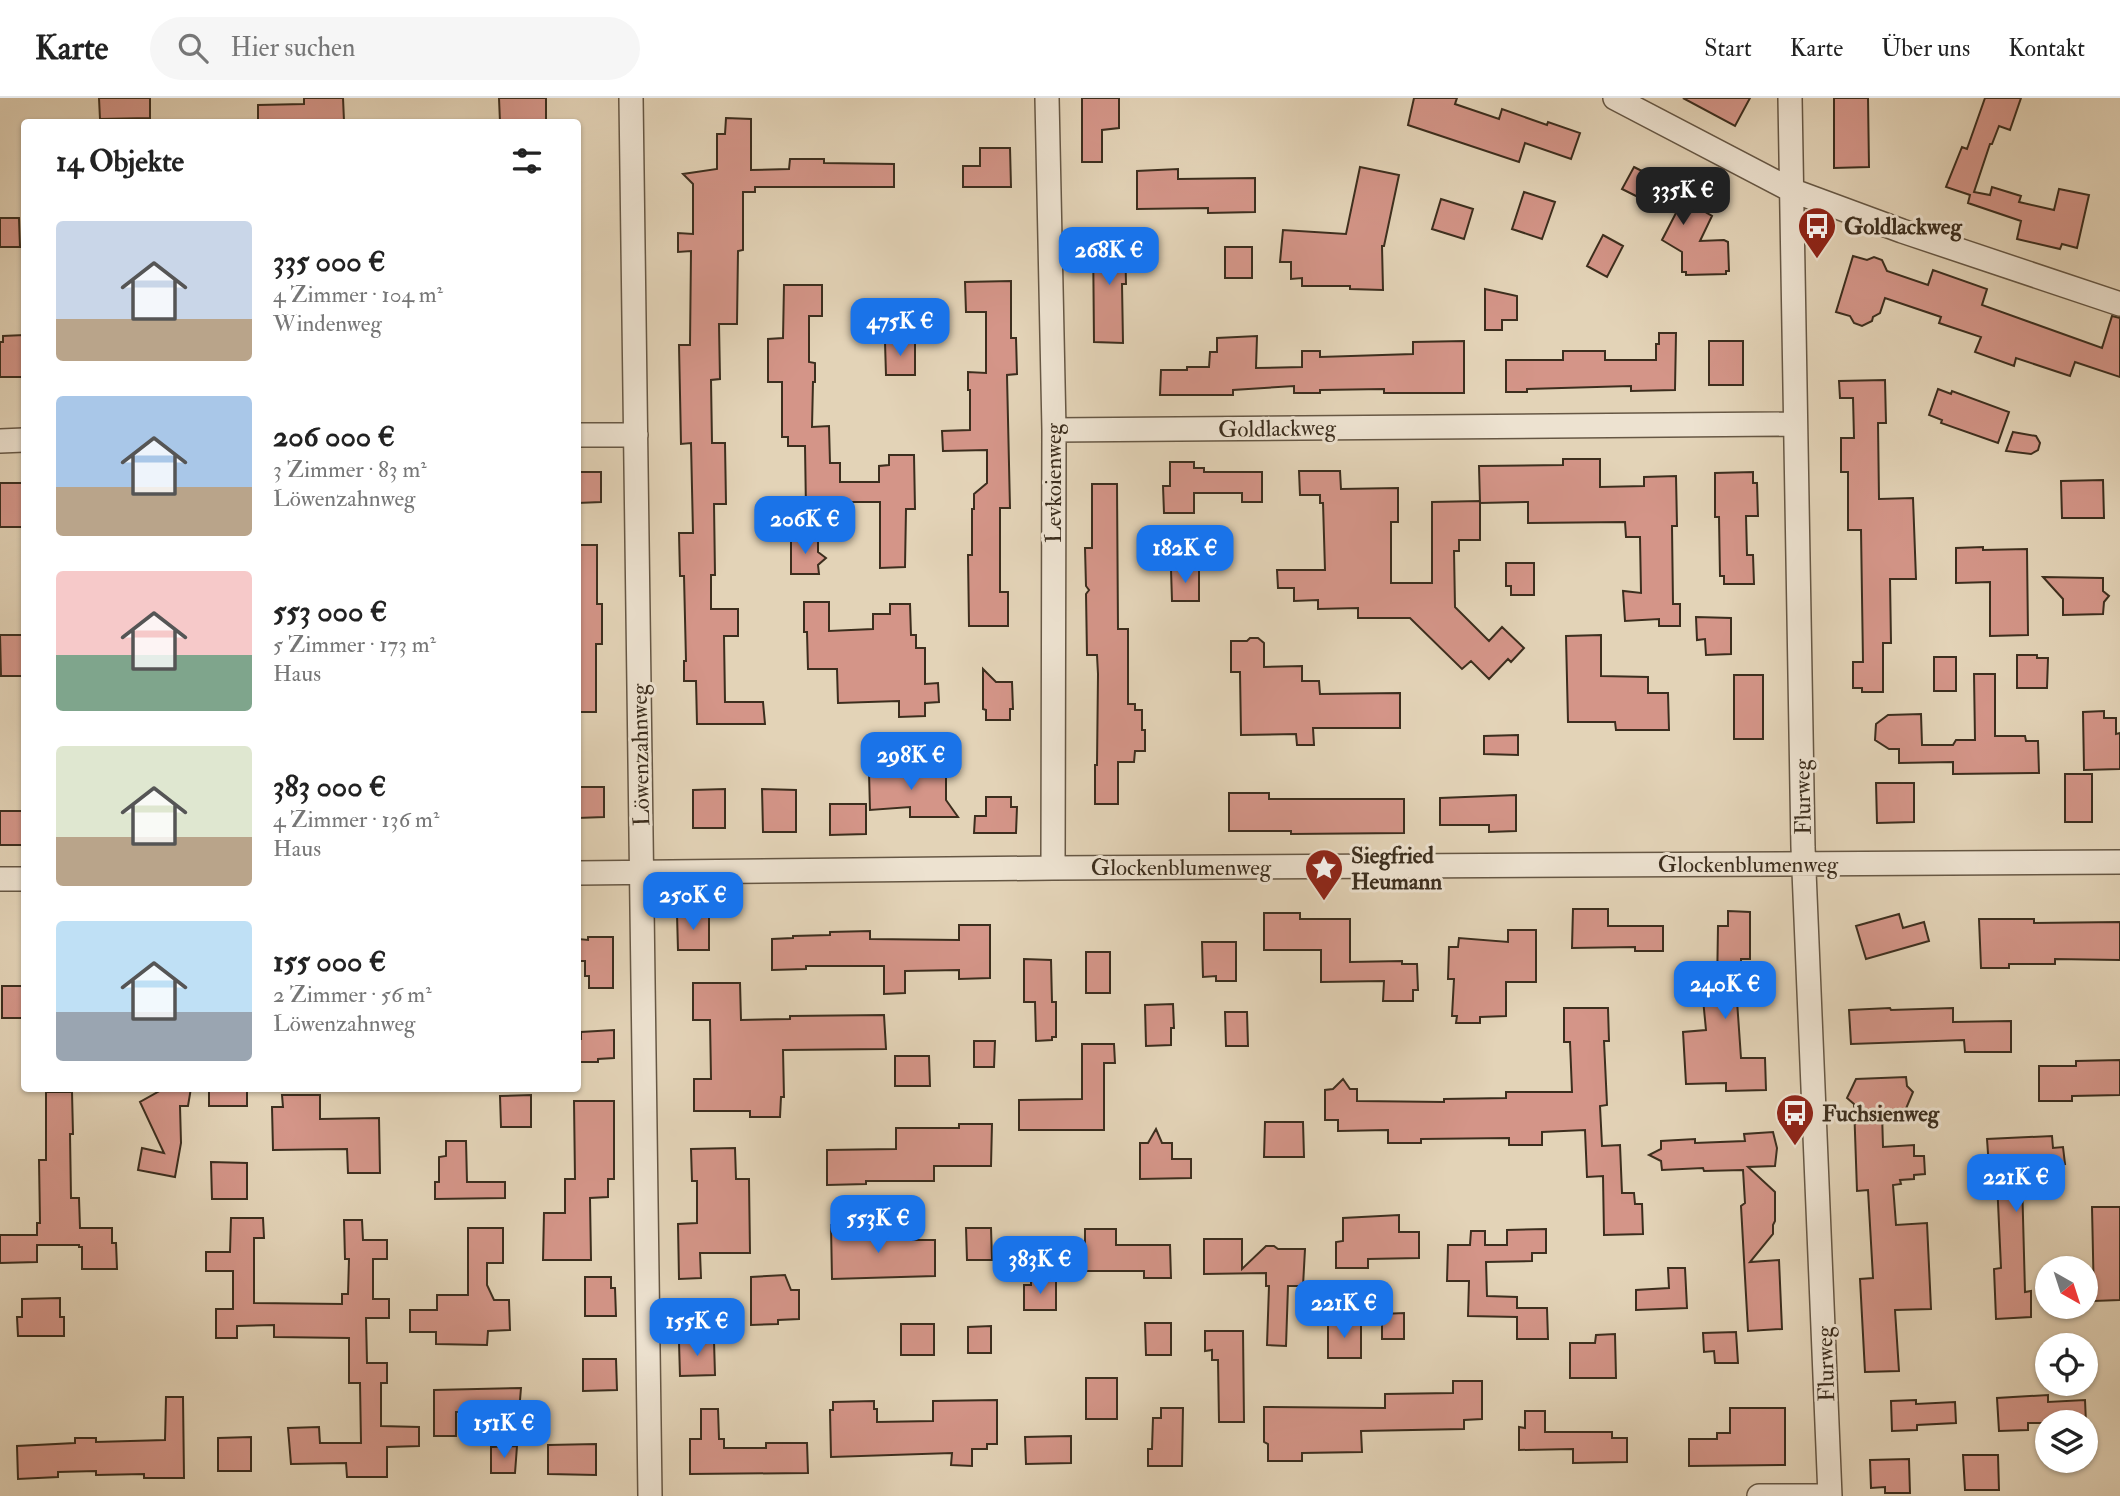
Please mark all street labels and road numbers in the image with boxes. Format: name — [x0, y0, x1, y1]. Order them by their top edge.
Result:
street label: Goldlackweg — [1218, 413, 1337, 444]
street label: Levkoienweg — [1039, 422, 1068, 543]
street label: Löwenzahnweg — [625, 683, 656, 826]
street label: Flurweg — [1787, 758, 1818, 835]
street label: Glockenblumenweg — [1658, 850, 1839, 879]
street label: Glockenblumenweg — [1091, 853, 1272, 882]
street label: Flurweg — [1810, 1325, 1841, 1402]

